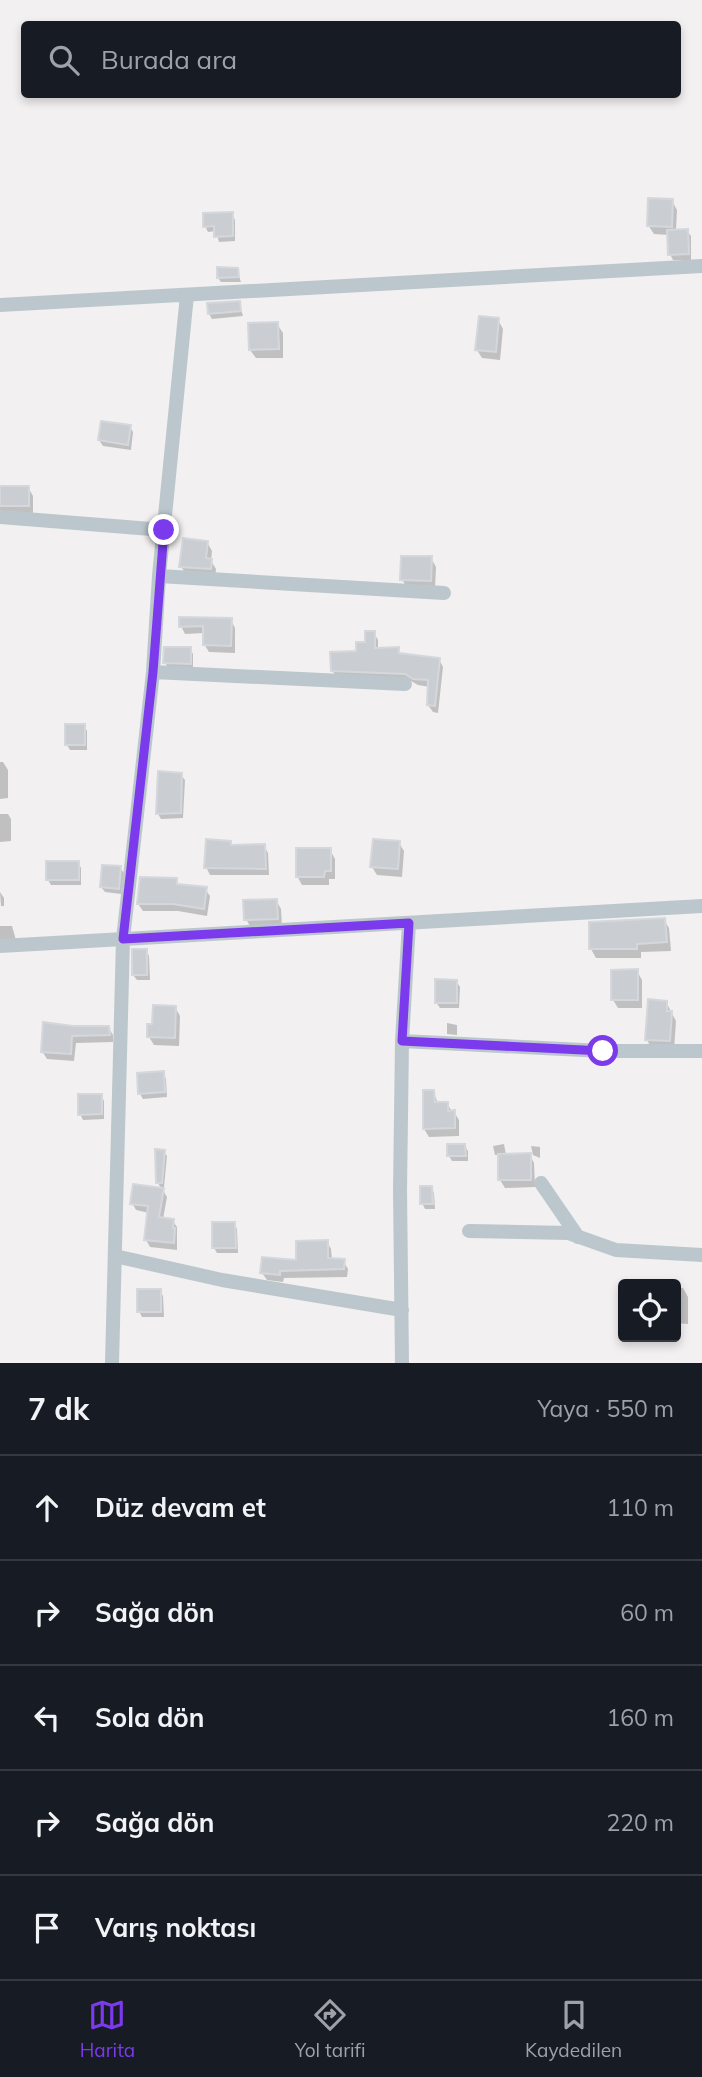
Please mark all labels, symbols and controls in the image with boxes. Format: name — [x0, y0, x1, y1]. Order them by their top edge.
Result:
search box — [21, 21, 681, 98]
icon: search — [45, 41, 83, 79]
text: Burada ara — [101, 43, 237, 76]
route end — [148, 514, 179, 545]
route start — [587, 1035, 618, 1066]
map controls — [618, 1279, 681, 1342]
button: locate — [618, 1279, 681, 1342]
text: 7 dk — [28, 1390, 89, 1428]
text: Yaya · 550 m — [537, 1394, 674, 1423]
icon: ahead — [28, 1489, 66, 1527]
text: Düz devam et — [95, 1491, 266, 1524]
text: 110 m — [606, 1493, 674, 1522]
icon: right — [28, 1594, 66, 1632]
text: Sağa dön — [95, 1596, 215, 1629]
text: 60 m — [620, 1598, 674, 1627]
icon: left — [28, 1699, 66, 1737]
text: Sola dön — [95, 1701, 204, 1734]
text: 160 m — [606, 1703, 674, 1732]
icon: right — [28, 1804, 66, 1842]
text: Sağa dön — [95, 1806, 215, 1839]
text: 220 m — [606, 1808, 674, 1837]
icon: arrive — [28, 1909, 66, 1947]
text: Varış noktası — [95, 1911, 256, 1944]
tab: Harita — [80, 1996, 135, 2062]
tab: Yol tarifi — [295, 1996, 366, 2062]
tab: Kaydedilen — [525, 1996, 622, 2062]

